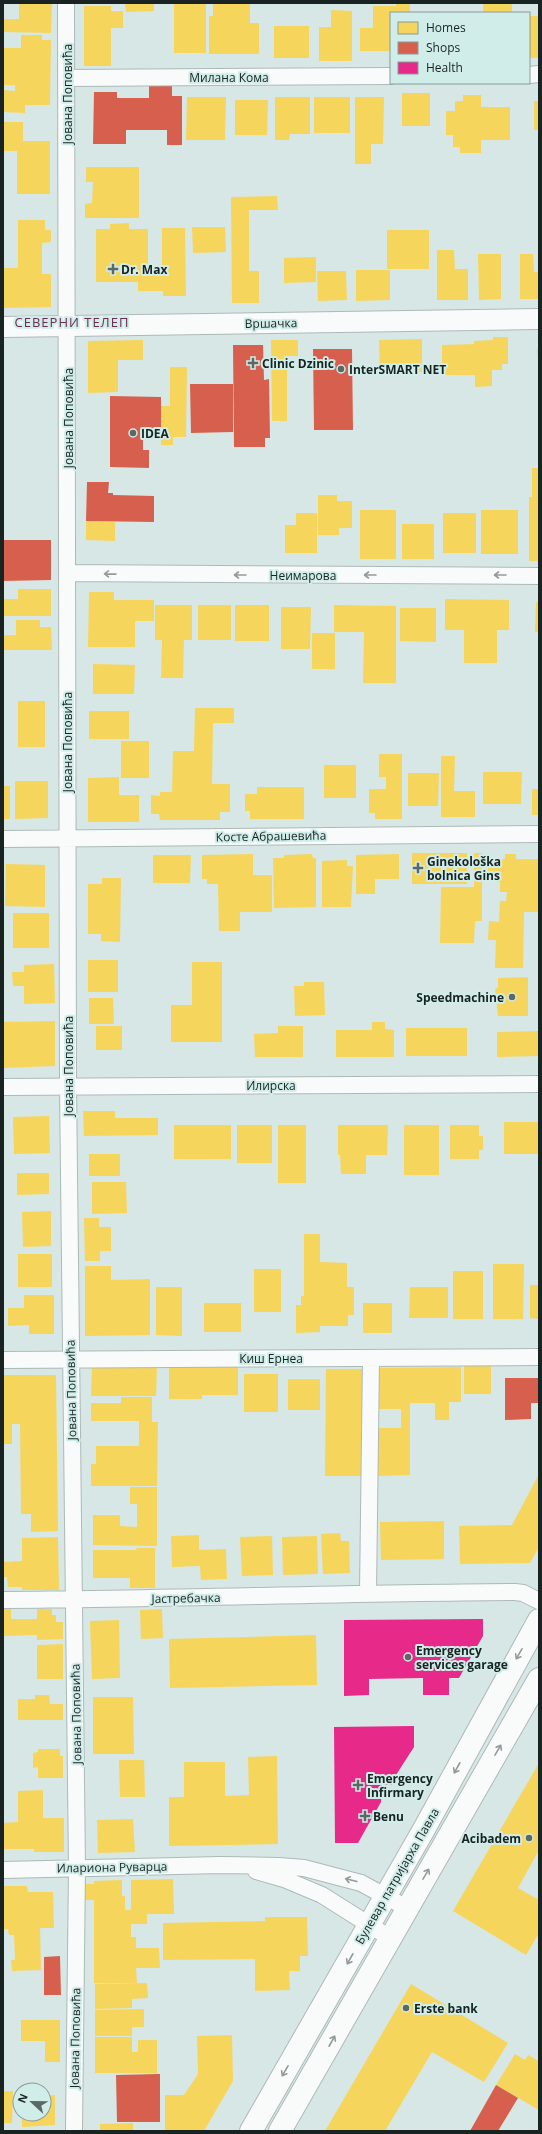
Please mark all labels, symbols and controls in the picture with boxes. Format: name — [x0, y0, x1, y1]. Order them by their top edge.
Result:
legend — [390, 12, 530, 84]
text: Homes — [426, 19, 466, 36]
text: Shops — [426, 39, 461, 56]
street label: Јована Поповића — [59, 44, 76, 145]
text: Health — [426, 59, 463, 76]
street label: Милана Кома — [189, 69, 269, 86]
place label: Dr. Max — [121, 261, 167, 278]
marker: Dr. Max — [108, 264, 118, 274]
district label: СЕВЕРНИ ТЕЛЕП — [15, 313, 129, 331]
street label: Вршачка — [245, 314, 297, 332]
place label: Clinic Dzinic — [262, 355, 334, 372]
marker: Clinic Dzinic — [247, 357, 259, 369]
place label: InterSMART NET — [349, 361, 446, 378]
marker: InterSMART NET — [336, 364, 346, 374]
street label: Јована Поповића — [60, 368, 77, 469]
place label: IDEA — [141, 425, 170, 442]
marker: IDEA — [128, 428, 138, 438]
street label: Неимарова — [270, 567, 336, 584]
one-way arrow — [104, 570, 117, 578]
one-way arrow — [234, 571, 247, 579]
one-way arrow — [364, 571, 377, 579]
one-way arrow — [494, 571, 507, 579]
street label: Јована Поповића — [59, 692, 76, 793]
street label: Косте Абрашевића — [216, 827, 326, 845]
place label: Ginekološka bolnica Gins — [427, 853, 501, 884]
marker: Ginekološka bolnica Gins — [412, 862, 424, 874]
place label: Speedmachine — [416, 989, 504, 1006]
marker: Speedmachine — [507, 992, 517, 1002]
street label: Јована Поповића — [60, 1016, 77, 1117]
street label: Илирска — [246, 1077, 296, 1094]
street label: Јована Поповића — [62, 1340, 80, 1441]
street label: Киш Ернеа — [239, 1350, 303, 1367]
street label: Јастребачка — [150, 1589, 221, 1607]
place label: Emergency services garage — [416, 1642, 508, 1673]
one-way arrow — [515, 1648, 523, 1660]
marker: Emergency services garage — [403, 1652, 413, 1662]
street label: Јована Поповића — [67, 1664, 85, 1765]
one-way arrow — [495, 1744, 503, 1756]
one-way arrow — [453, 1762, 461, 1774]
place label: Emergency Infirmary — [367, 1770, 433, 1801]
marker: Emergency Infirmary — [352, 1779, 364, 1791]
street label: Булевар патријарха Павла — [351, 1805, 443, 1947]
place label: Benu — [373, 1808, 404, 1825]
marker: Benu — [360, 1811, 370, 1821]
place label: Acibadem — [462, 1830, 521, 1847]
marker: Acibadem — [524, 1833, 534, 1843]
street label: Илариона Руварца — [57, 1858, 167, 1876]
one-way arrow — [423, 1868, 431, 1880]
one-way arrow — [344, 1876, 357, 1884]
one-way arrow — [345, 1953, 353, 1965]
street label: Јована Поповића — [66, 1988, 84, 2089]
place label: Erste bank — [414, 2000, 478, 2017]
marker: Erste bank — [401, 2003, 411, 2013]
one-way arrow — [328, 2035, 336, 2047]
one-way arrow — [281, 2065, 289, 2077]
north arrow — [12, 2082, 52, 2122]
text: N — [14, 2091, 31, 2105]

